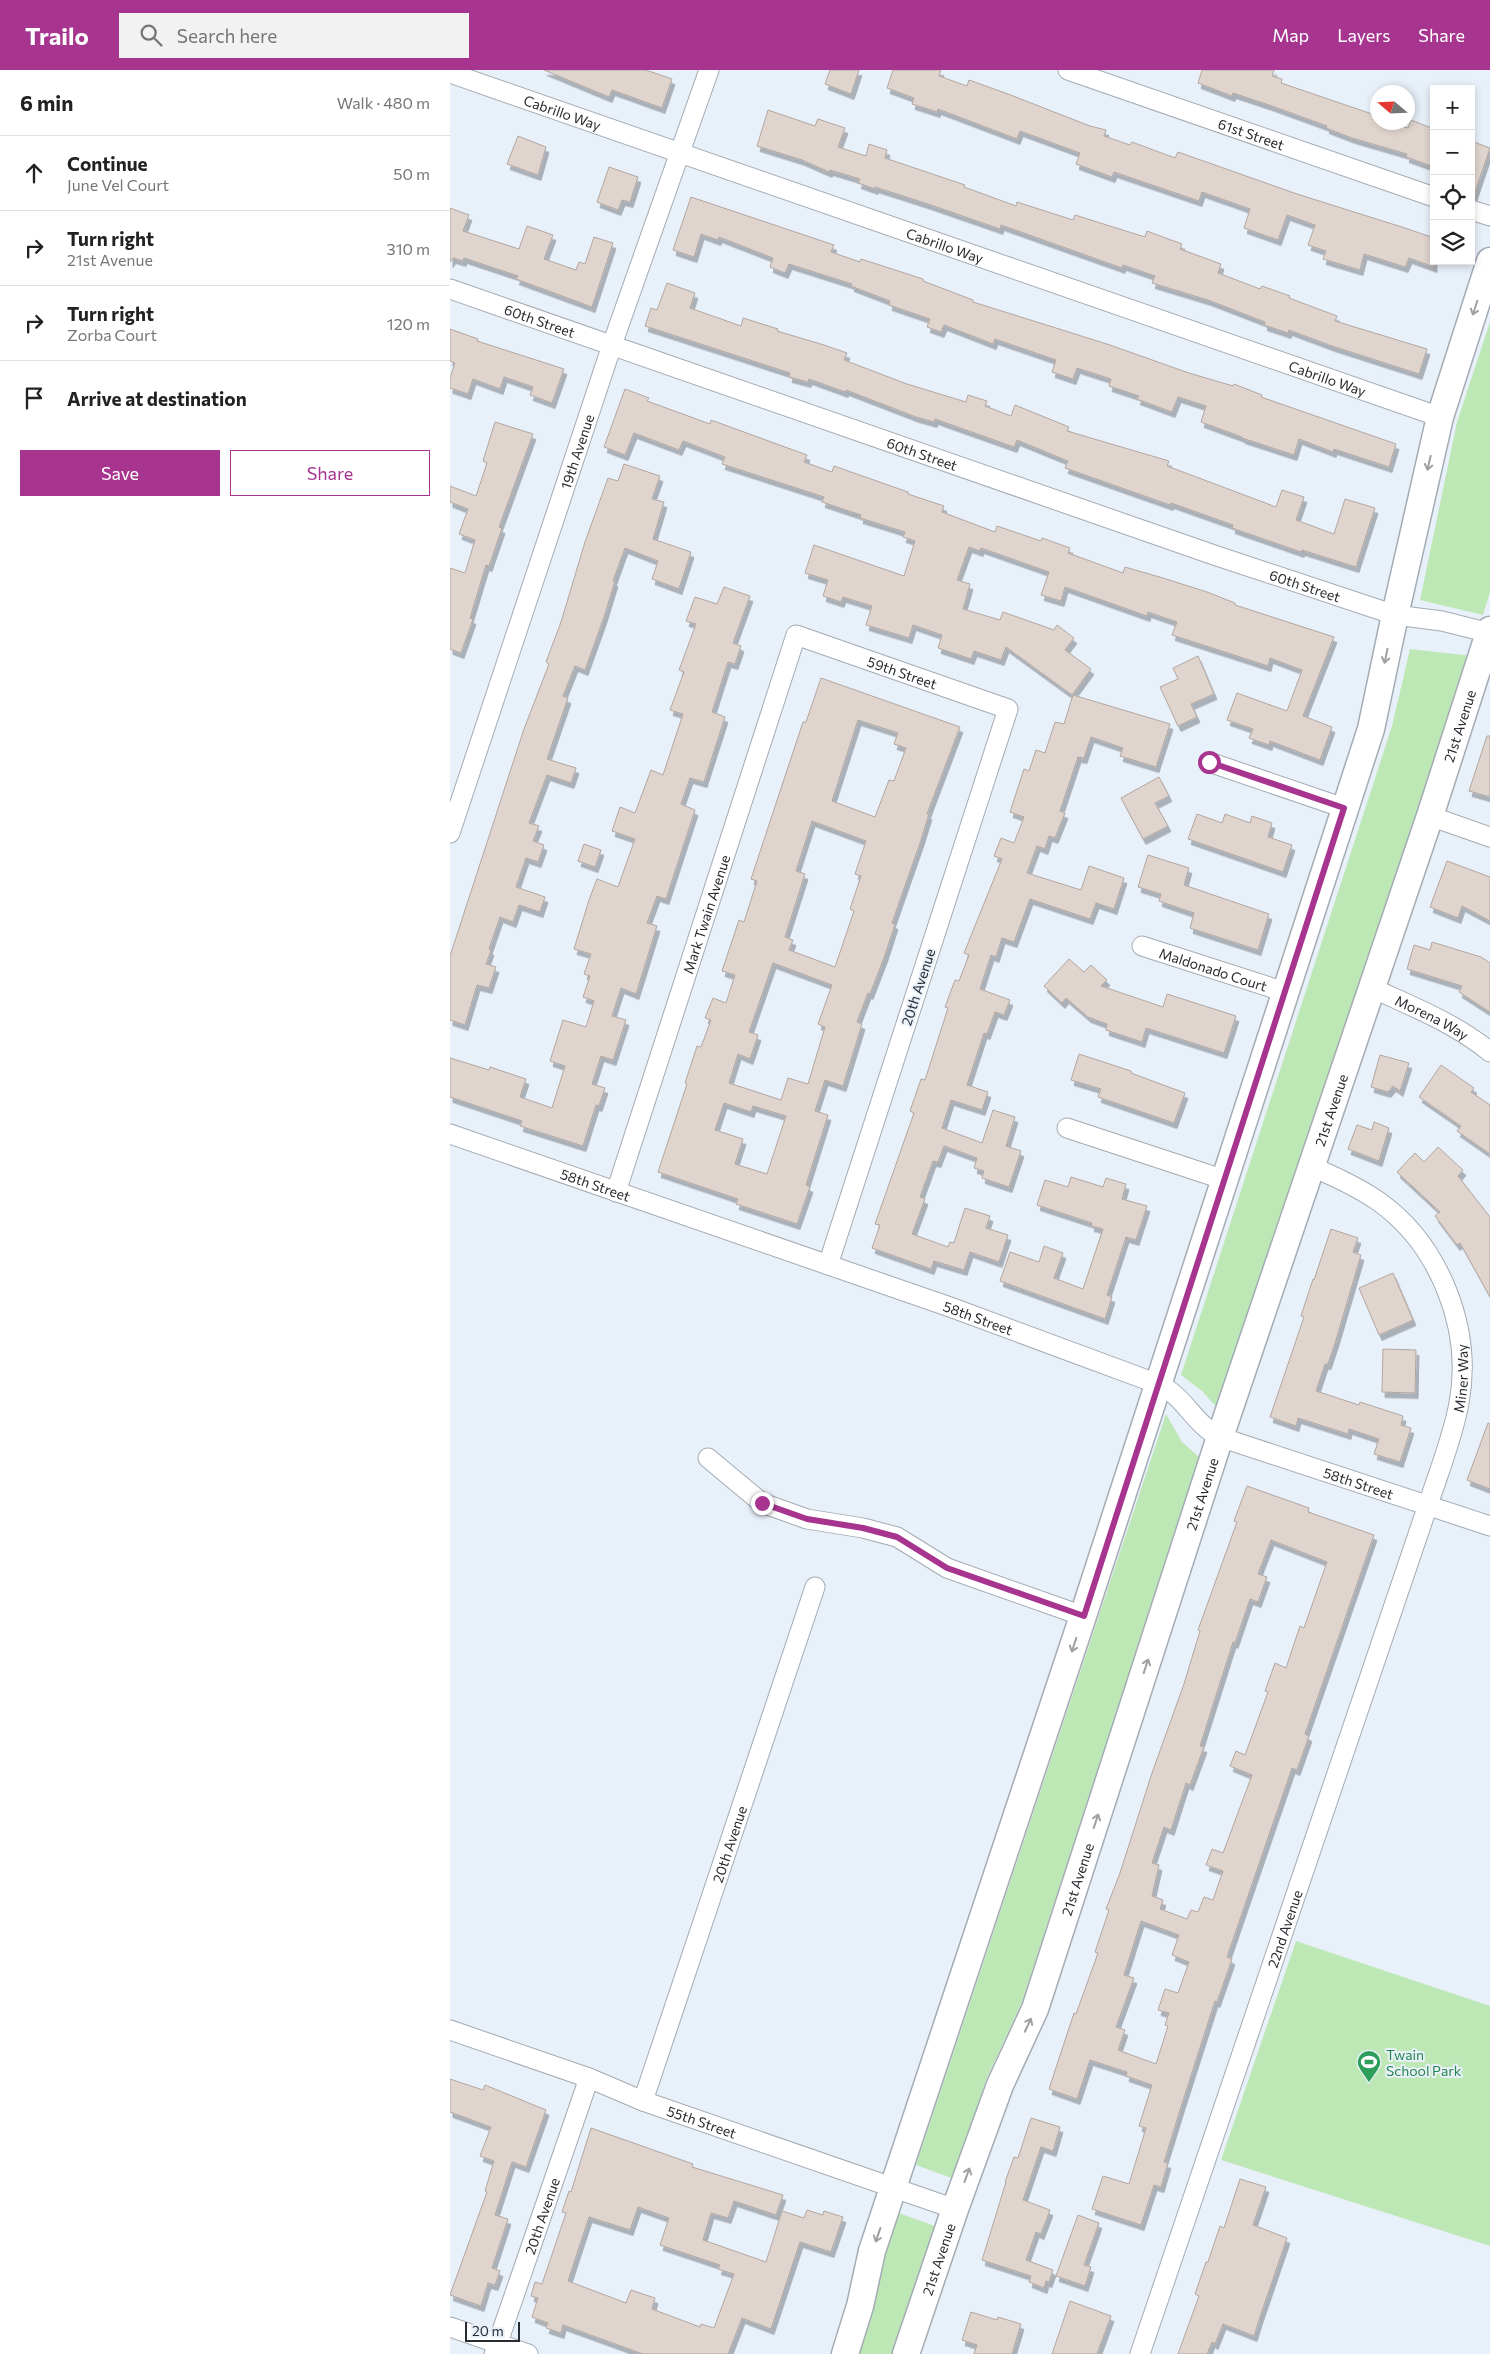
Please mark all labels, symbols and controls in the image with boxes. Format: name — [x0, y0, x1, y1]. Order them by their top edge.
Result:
search box — [119, 13, 469, 58]
text: Trailo — [25, 21, 89, 50]
icon: search — [137, 21, 165, 49]
text: Search here — [177, 24, 277, 47]
text: Map — [1272, 24, 1309, 46]
text: Layers — [1337, 24, 1390, 46]
text: Share — [1418, 24, 1465, 46]
north arrow — [1370, 85, 1415, 130]
map controls — [1430, 85, 1475, 265]
button: + — [1430, 85, 1475, 130]
text: 6 min — [20, 90, 73, 115]
street label: Cabrillo Way — [522, 91, 603, 133]
text: Walk · 480 m — [337, 93, 430, 112]
street label: 61st Street — [1216, 114, 1287, 153]
button: − — [1430, 130, 1475, 175]
text: Continue — [67, 152, 147, 175]
icon: ahead — [20, 159, 48, 187]
text: 50 m — [393, 164, 430, 183]
text: June Vel Court — [67, 175, 169, 194]
button: locate — [1430, 175, 1475, 220]
button: layers — [1430, 220, 1475, 265]
street label: Cabrillo Way — [904, 224, 986, 266]
text: Turn right — [67, 227, 154, 250]
icon: right — [20, 234, 48, 262]
text: 310 m — [387, 239, 430, 258]
text: 21st Avenue — [67, 250, 153, 269]
one-way arrow — [1470, 299, 1479, 315]
street label: 60th Street — [502, 300, 578, 340]
text: Turn right — [67, 302, 154, 325]
icon: right — [20, 309, 48, 337]
text: 120 m — [387, 314, 430, 333]
text: Zorba Court — [67, 325, 157, 344]
street label: Cabrillo Way — [1287, 357, 1368, 399]
icon: arrive — [20, 384, 48, 412]
text: Arrive at destination — [67, 387, 247, 410]
street label: 19th Avenue — [556, 412, 597, 491]
street label: 60th Street — [885, 433, 960, 474]
button: Save — [20, 450, 220, 496]
button: Share — [230, 450, 430, 496]
one-way arrow — [1424, 455, 1434, 471]
street label: 60th Street — [1267, 566, 1343, 605]
one-way arrow — [1381, 648, 1390, 664]
street label: 59th Street — [865, 652, 940, 692]
street label: 21st Avenue — [1439, 688, 1479, 764]
route start — [1198, 751, 1221, 774]
street label: Mark Twain Avenue — [679, 853, 733, 976]
street label: Maldonado Court — [1157, 944, 1270, 994]
street label: 20th Avenue — [898, 946, 938, 1028]
street label: Morena Way — [1393, 991, 1472, 1043]
street label: 21st Avenue — [1310, 1072, 1351, 1148]
street label: 58th Street — [558, 1164, 633, 1204]
street label: 58th Street — [941, 1297, 1015, 1338]
street label: Miner Way — [1449, 1343, 1471, 1414]
street label: 21st Avenue — [1182, 1455, 1221, 1532]
street label: 58th Street — [1321, 1463, 1396, 1502]
route end — [751, 1492, 774, 1515]
one-way arrow — [1069, 1637, 1078, 1652]
one-way arrow — [1142, 1659, 1151, 1675]
street label: 20th Avenue — [708, 1803, 750, 1885]
one-way arrow — [1092, 1814, 1101, 1829]
street label: 21st Avenue — [1057, 1841, 1097, 1918]
street label: 22nd Avenue — [1263, 1888, 1305, 1970]
one-way arrow — [1024, 2018, 1033, 2033]
place label: Twain School Park — [1386, 2046, 1462, 2079]
sports icon: Twain School Park — [1356, 2049, 1382, 2083]
street label: 55th Street — [665, 2102, 739, 2141]
one-way arrow — [963, 2168, 972, 2184]
street label: 20th Avenue — [520, 2175, 563, 2257]
street label: 21st Avenue — [918, 2221, 958, 2298]
one-way arrow — [873, 2226, 882, 2242]
scale bar — [465, 2319, 520, 2342]
text: 20 m — [472, 2322, 504, 2339]

